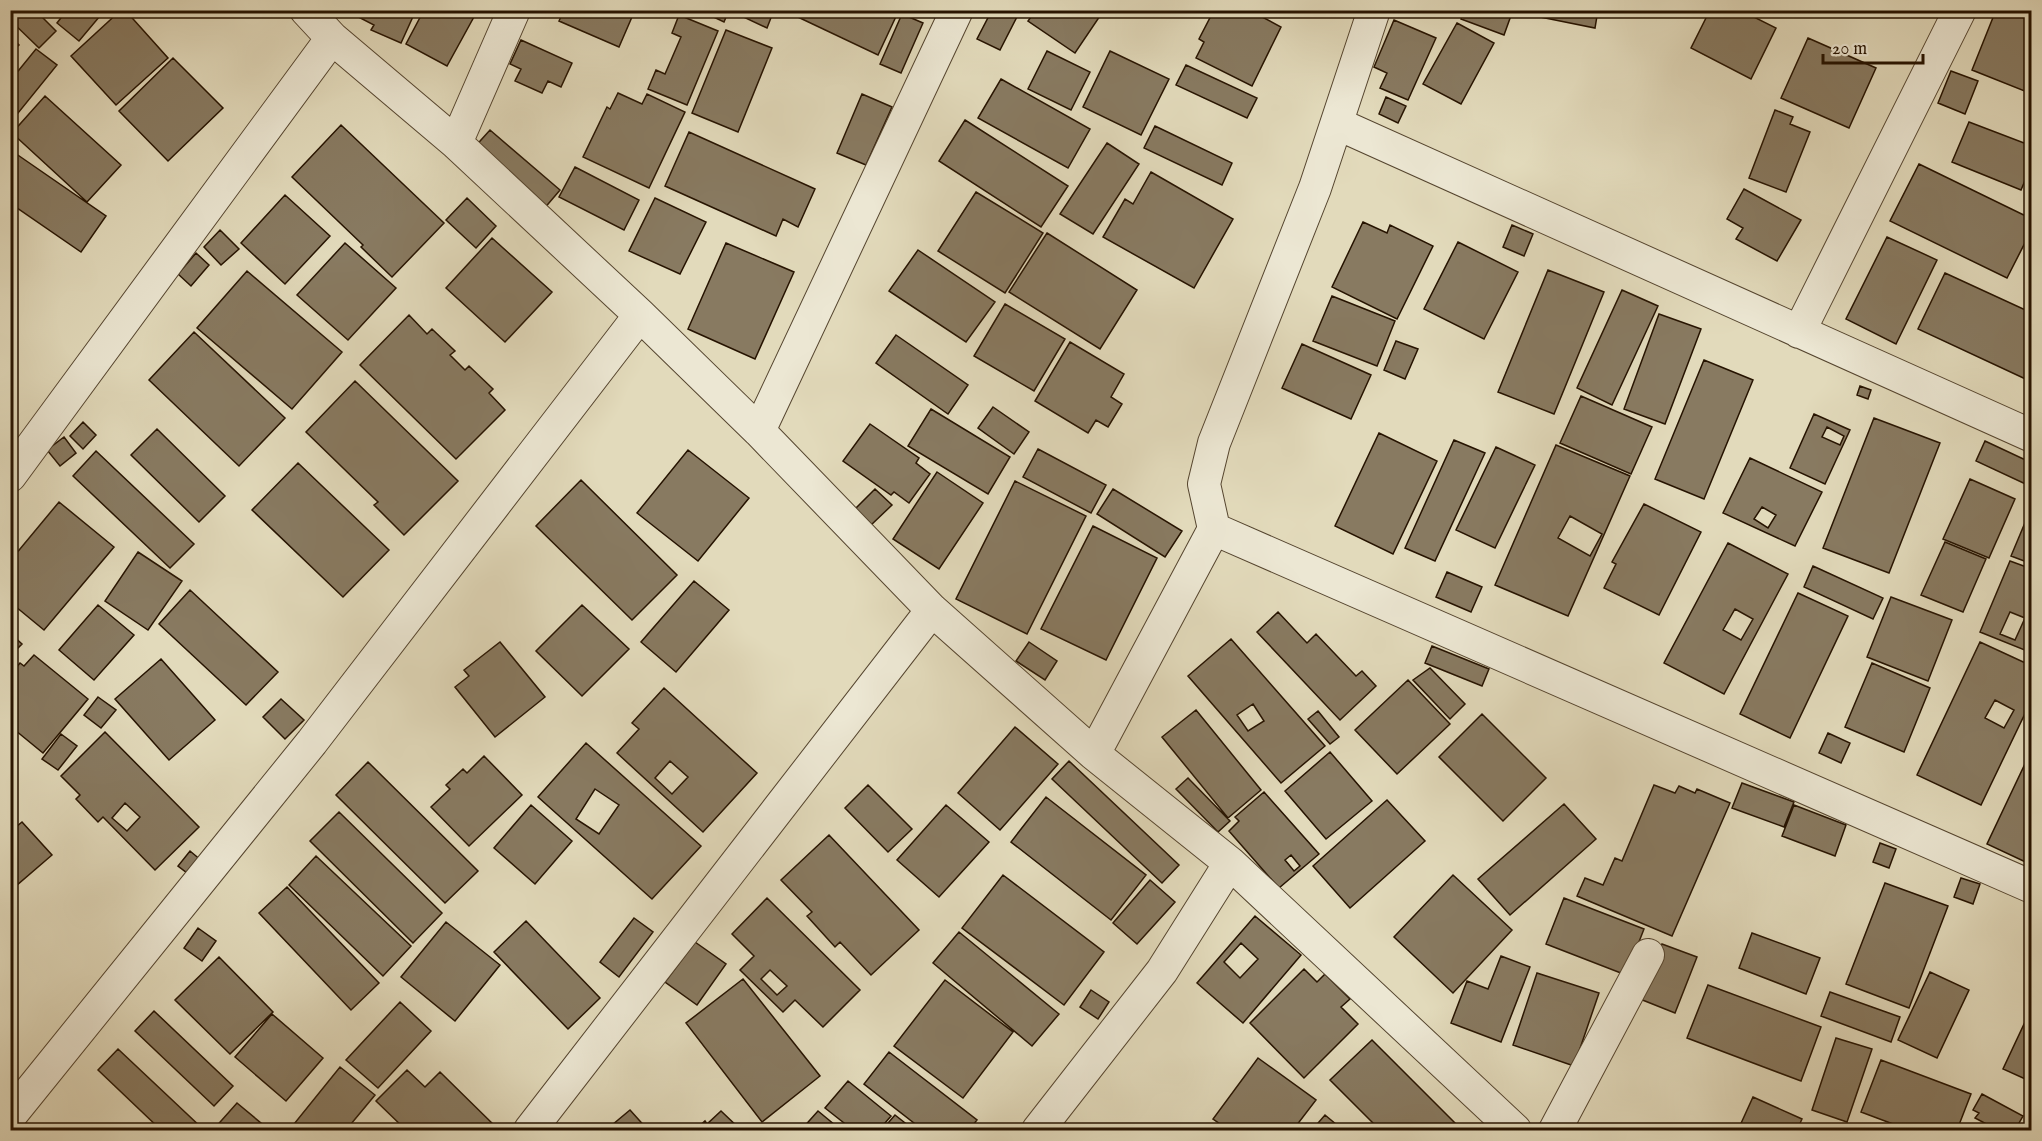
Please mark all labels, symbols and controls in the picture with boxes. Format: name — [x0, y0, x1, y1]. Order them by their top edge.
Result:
scale bar — [1823, 27, 1924, 65]
text: 20 m — [1832, 38, 1867, 61]

